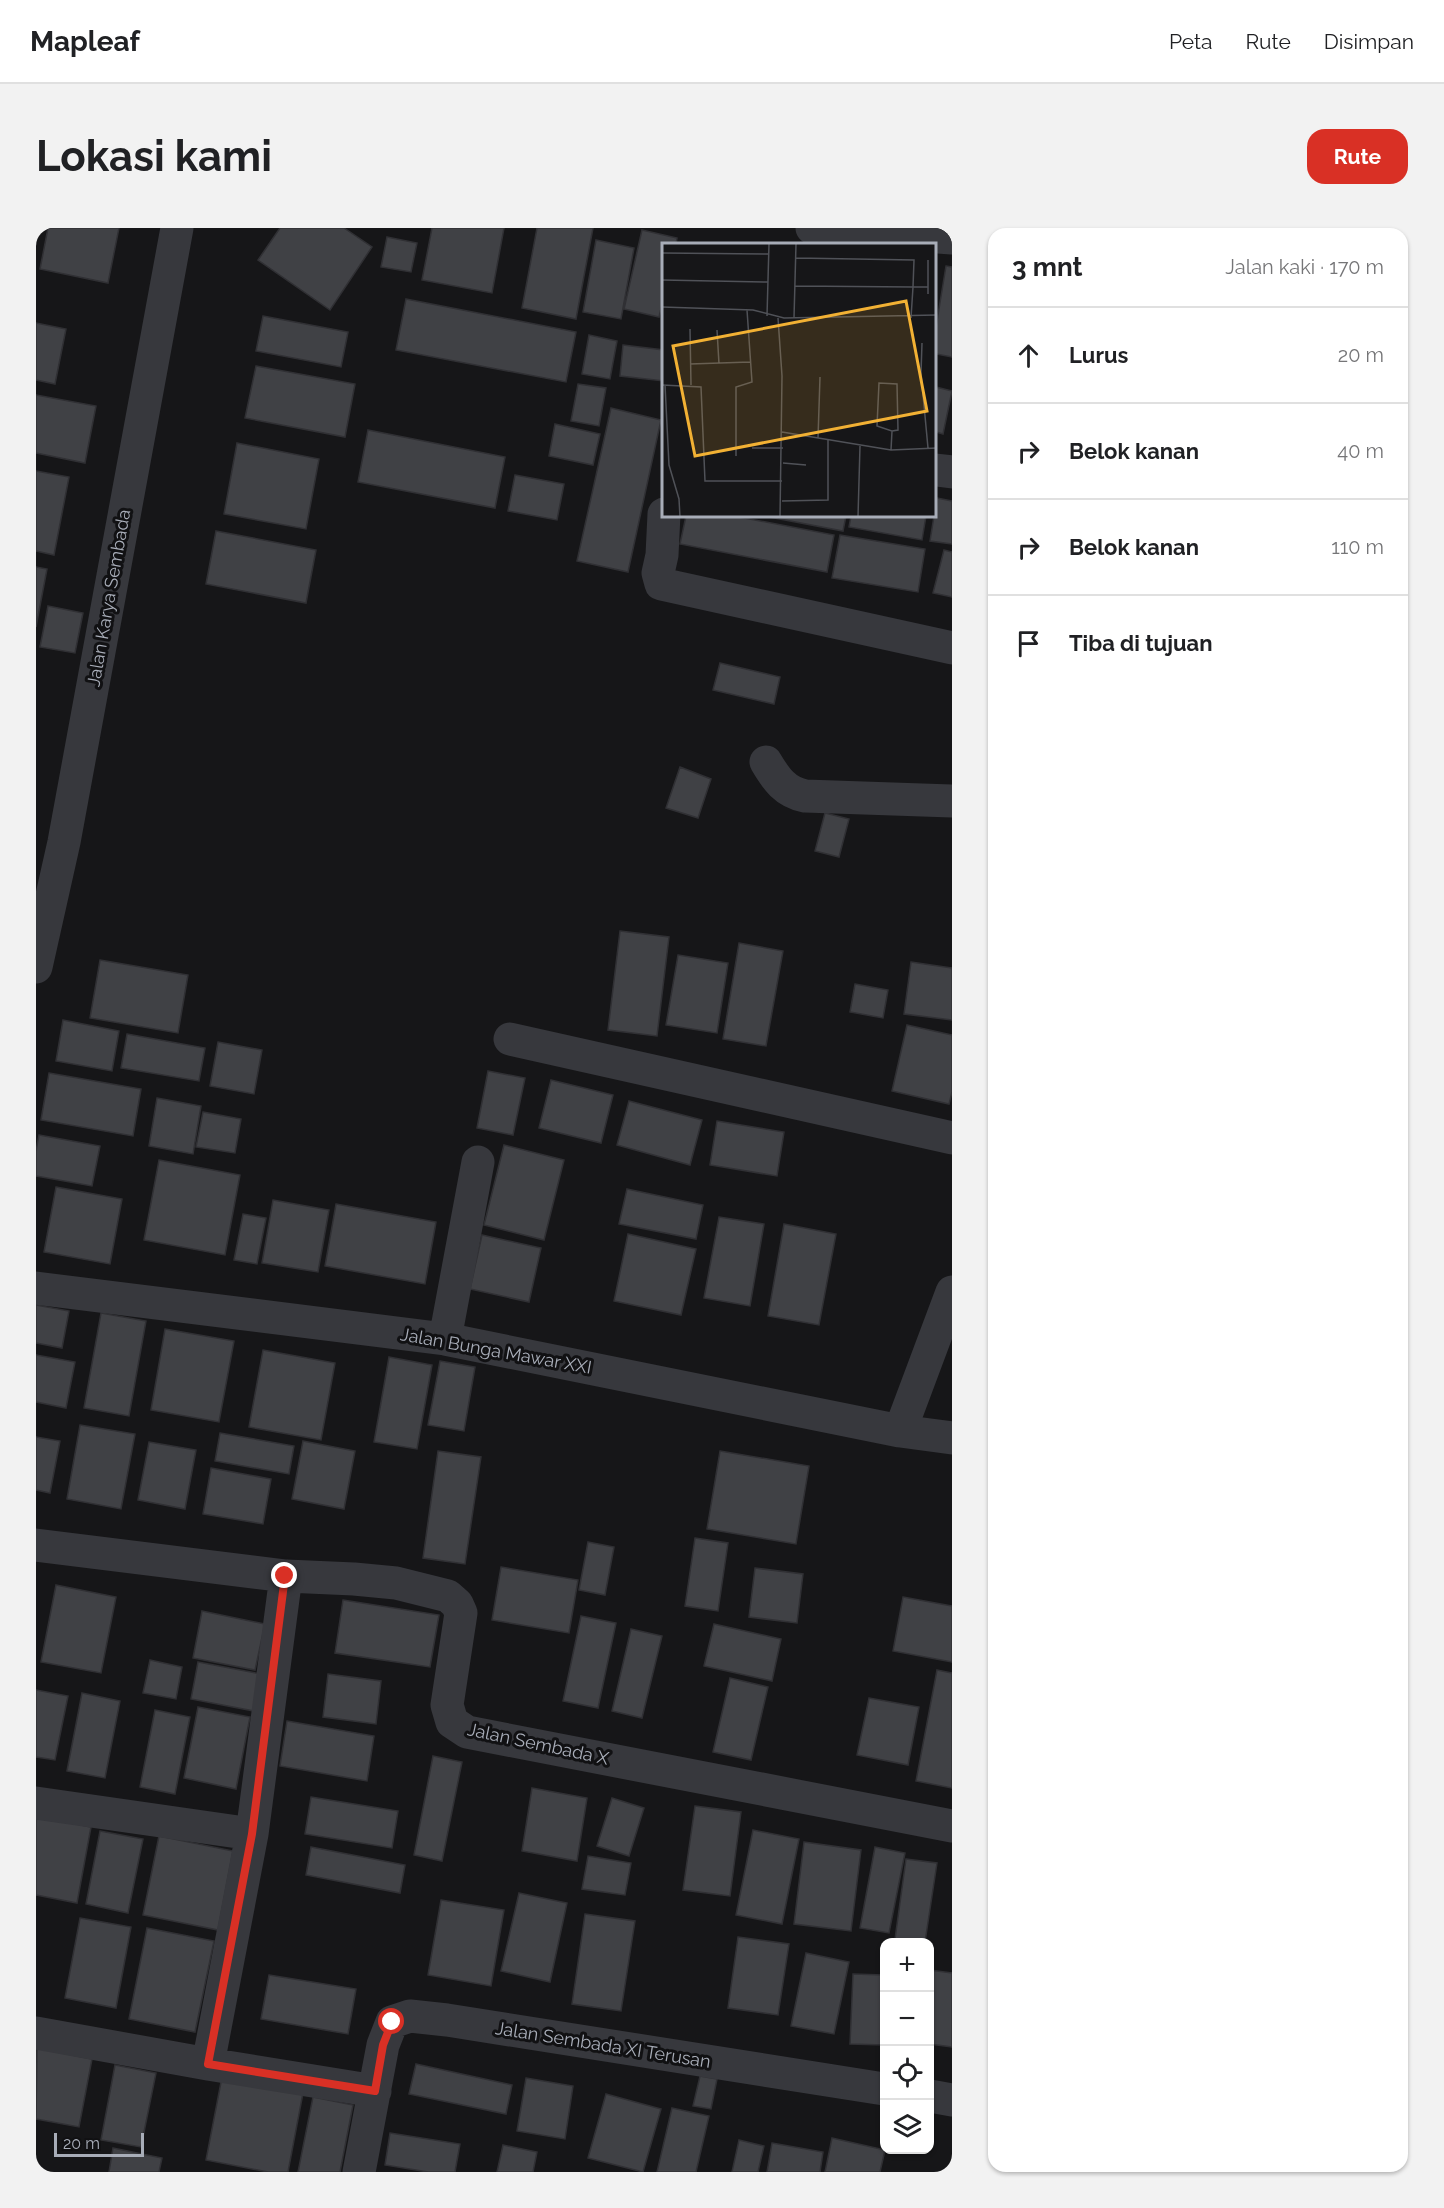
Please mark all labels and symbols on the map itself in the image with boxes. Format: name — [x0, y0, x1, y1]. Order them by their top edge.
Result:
inset map — [662, 243, 937, 518]
street label: Jalan Karya Sembada — [83, 508, 134, 688]
street label: Jalan Bunga Mawar XXI — [399, 1323, 593, 1378]
route end — [271, 1562, 297, 1588]
street label: Jalan Sembada X — [466, 1718, 611, 1769]
route start — [378, 2008, 404, 2034]
street label: Jalan Sembada XI Terusan — [494, 2017, 712, 2072]
scale bar — [54, 2130, 144, 2158]

